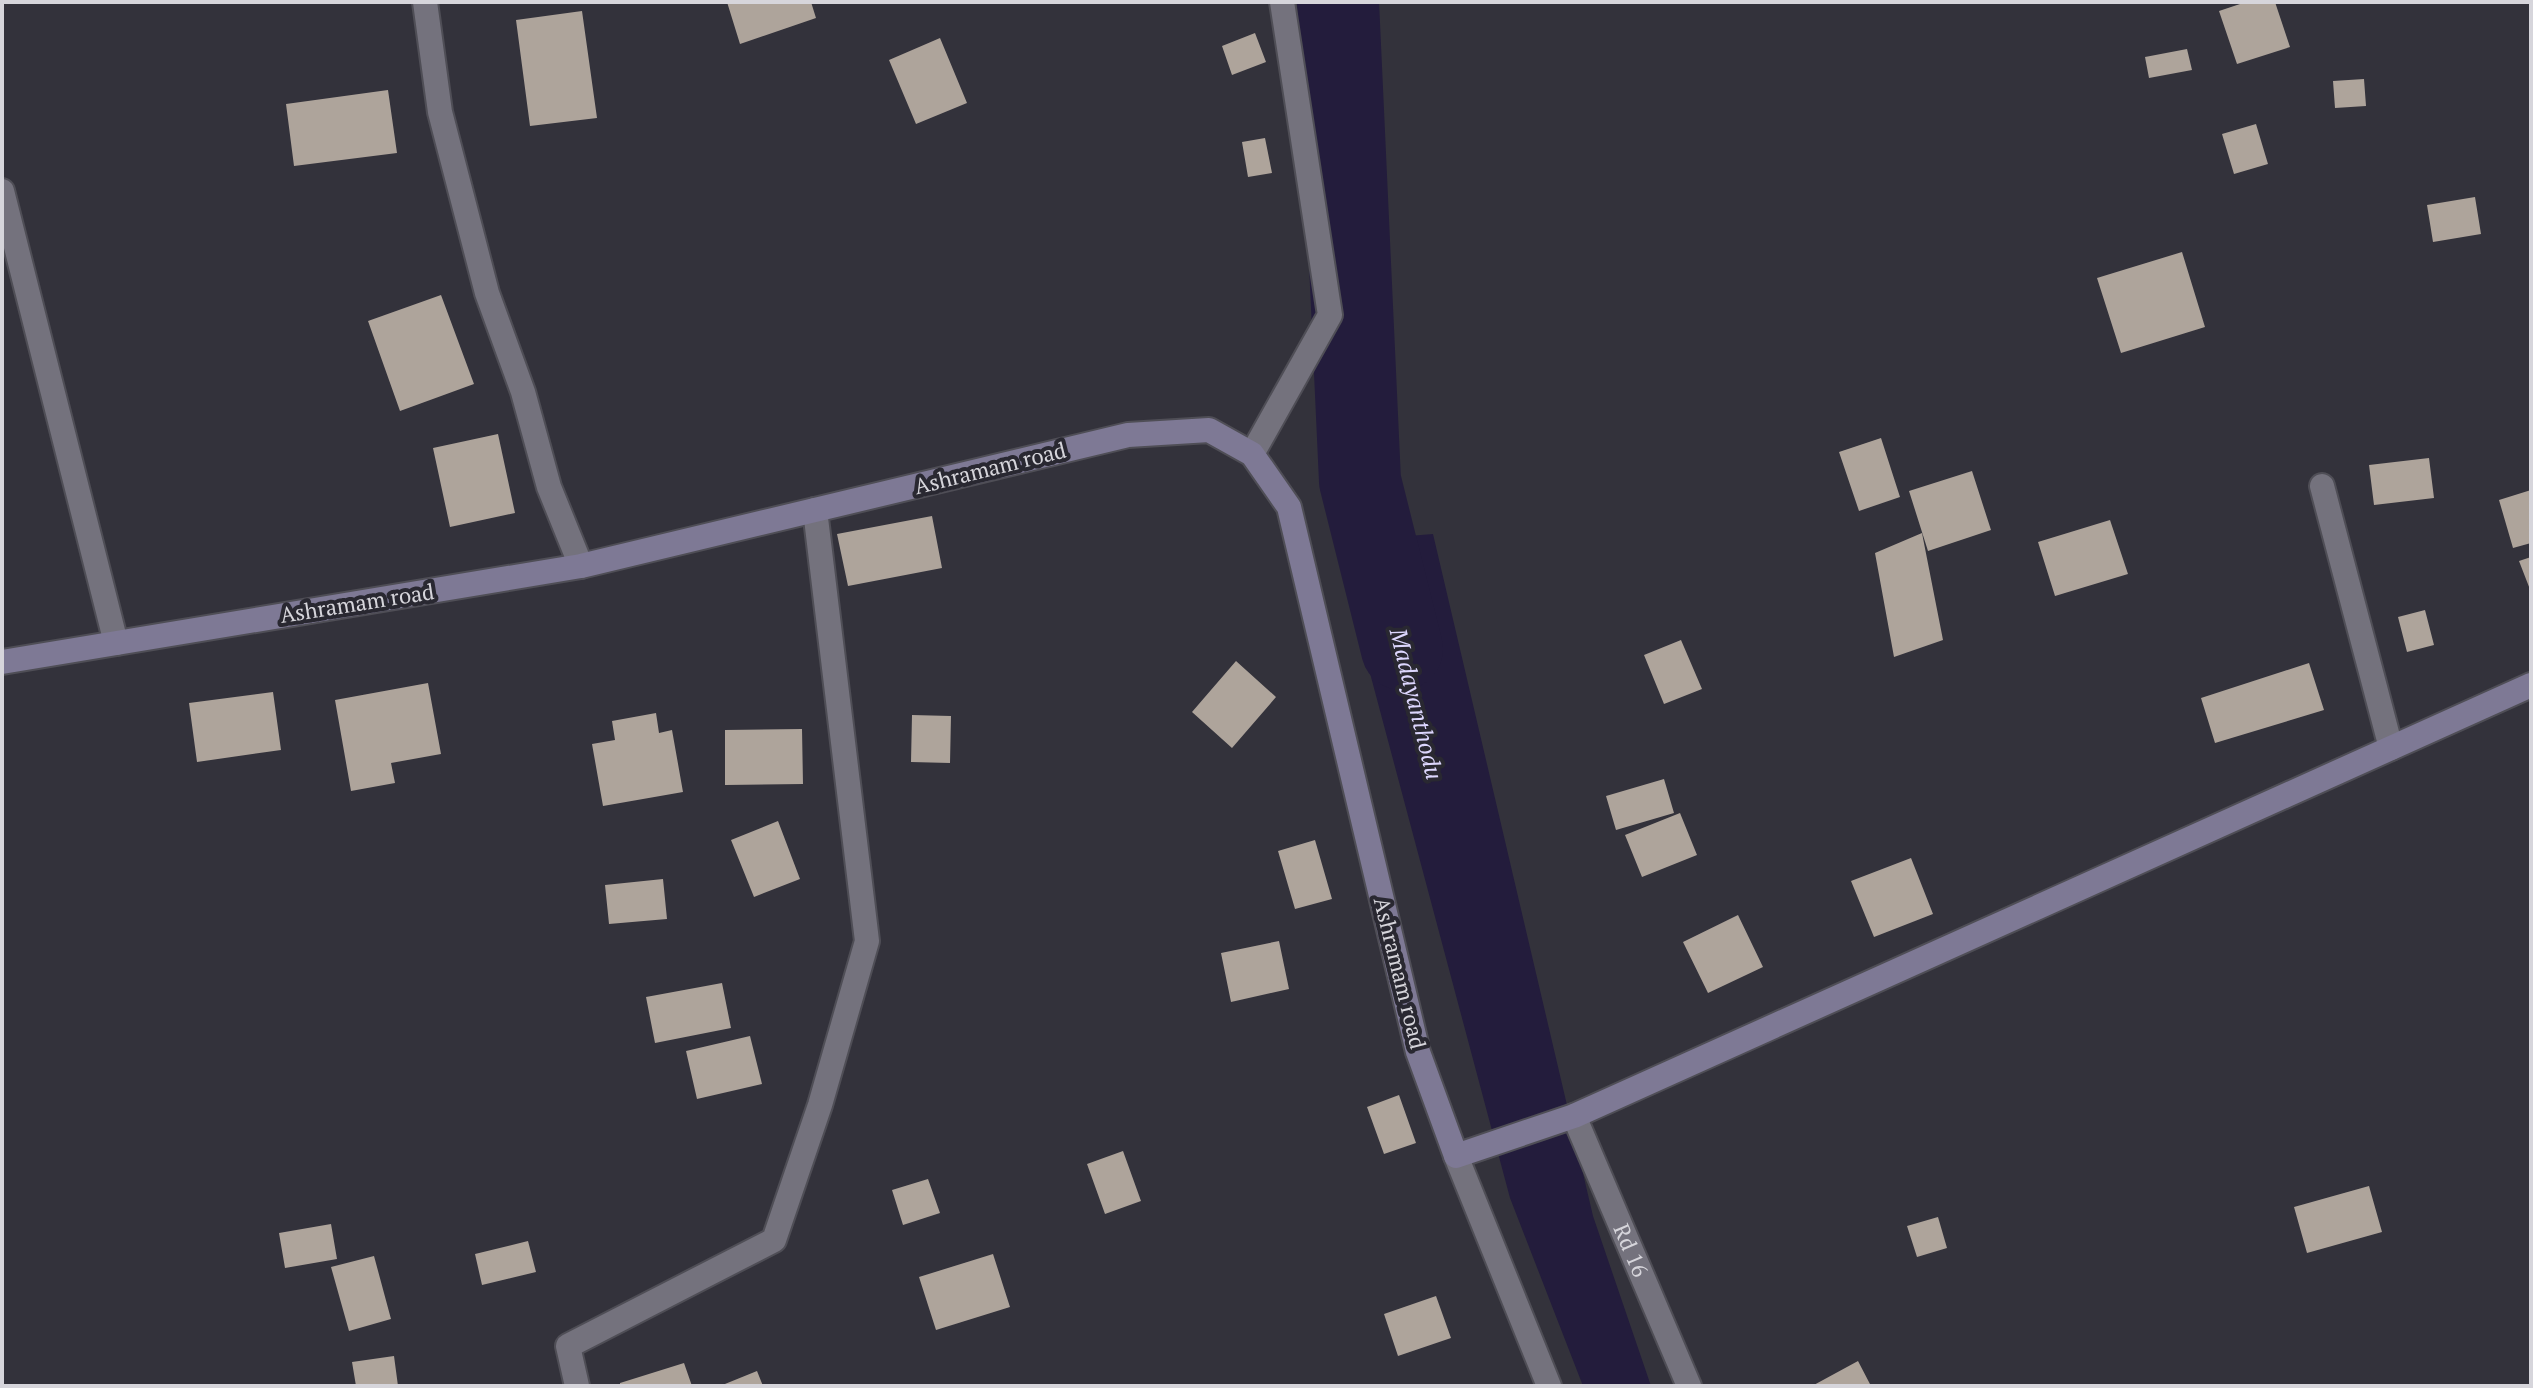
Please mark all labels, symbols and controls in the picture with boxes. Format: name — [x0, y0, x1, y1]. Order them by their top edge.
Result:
street label: Ashramam road — [911, 435, 1069, 500]
street label: Ashramam road — [278, 576, 436, 629]
water label: Madayanthodu — [1382, 624, 1451, 783]
street label: Ashramam road — [1368, 894, 1433, 1052]
street label: Rd 16 — [1608, 1219, 1656, 1281]

